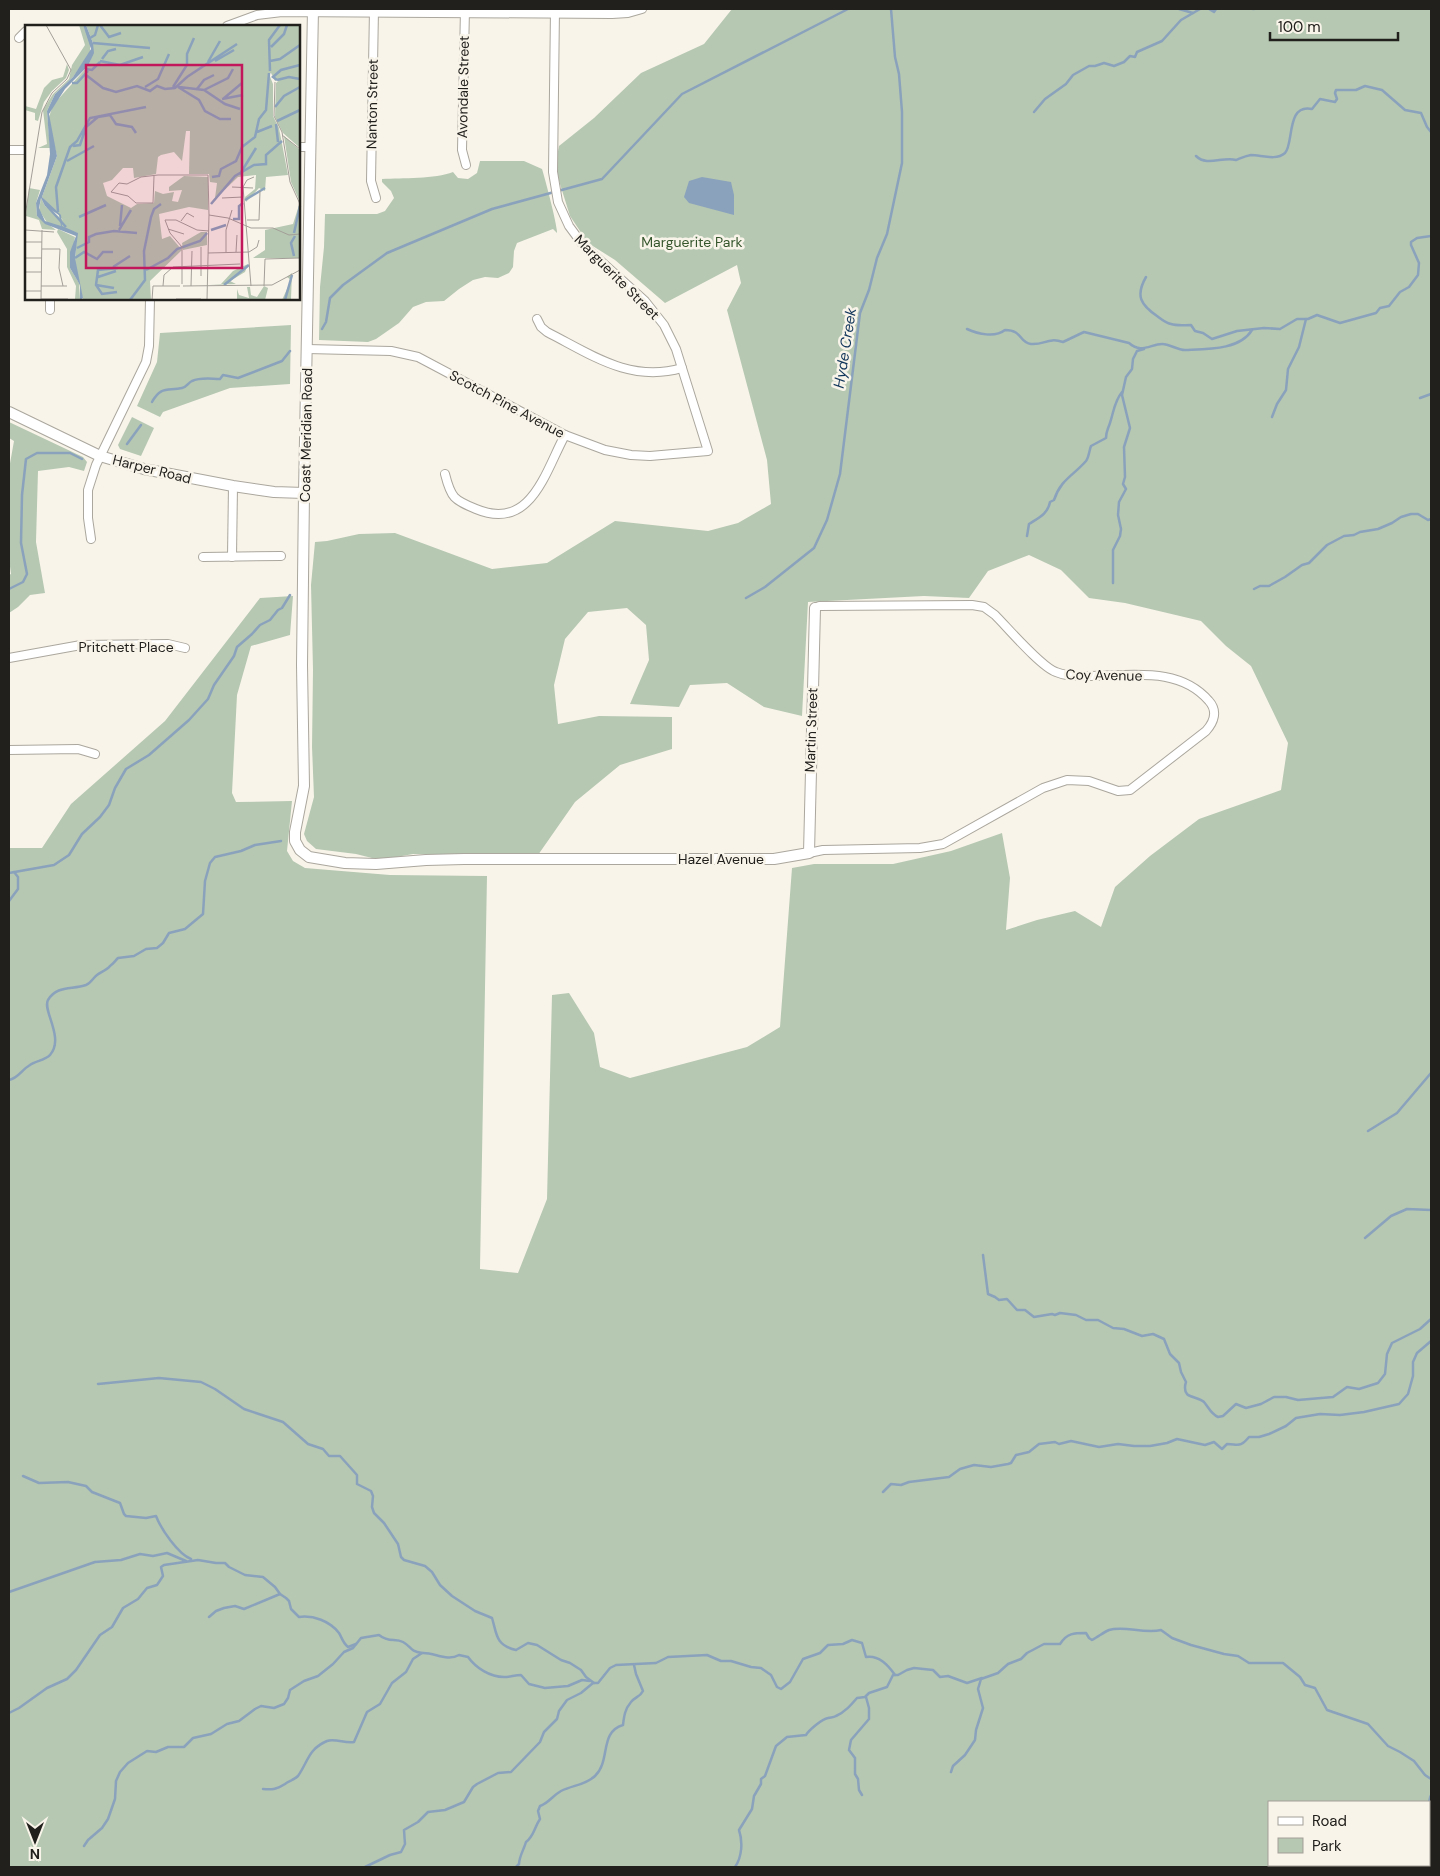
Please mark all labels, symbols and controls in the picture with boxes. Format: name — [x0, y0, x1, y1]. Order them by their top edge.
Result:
scale bar — [1270, 10, 1398, 42]
text: 100 m — [1278, 17, 1321, 37]
inset map — [25, 25, 300, 300]
street label: Avondale Street — [453, 35, 473, 139]
street label: Nanton Street — [362, 59, 382, 149]
street label: Marguerite Street — [571, 231, 663, 323]
park label: Marguerite Park — [641, 233, 743, 251]
water label: Hyde Creek — [829, 306, 861, 390]
street label: Scotch Pine Avenue — [446, 366, 568, 442]
street label: Coast Meridian Road — [296, 368, 316, 502]
street label: Harper Road — [111, 451, 193, 487]
street label: Pritchett Place — [78, 638, 174, 656]
street label: Coy Avenue — [1065, 665, 1143, 685]
street label: Martin Street — [801, 687, 821, 773]
street label: Hazel Avenue — [678, 850, 764, 868]
legend — [1268, 1801, 1430, 1866]
text: Road — [1312, 1811, 1347, 1831]
north arrow — [10, 1816, 60, 1866]
text: Park — [1312, 1836, 1342, 1856]
text: N — [30, 1845, 40, 1863]

